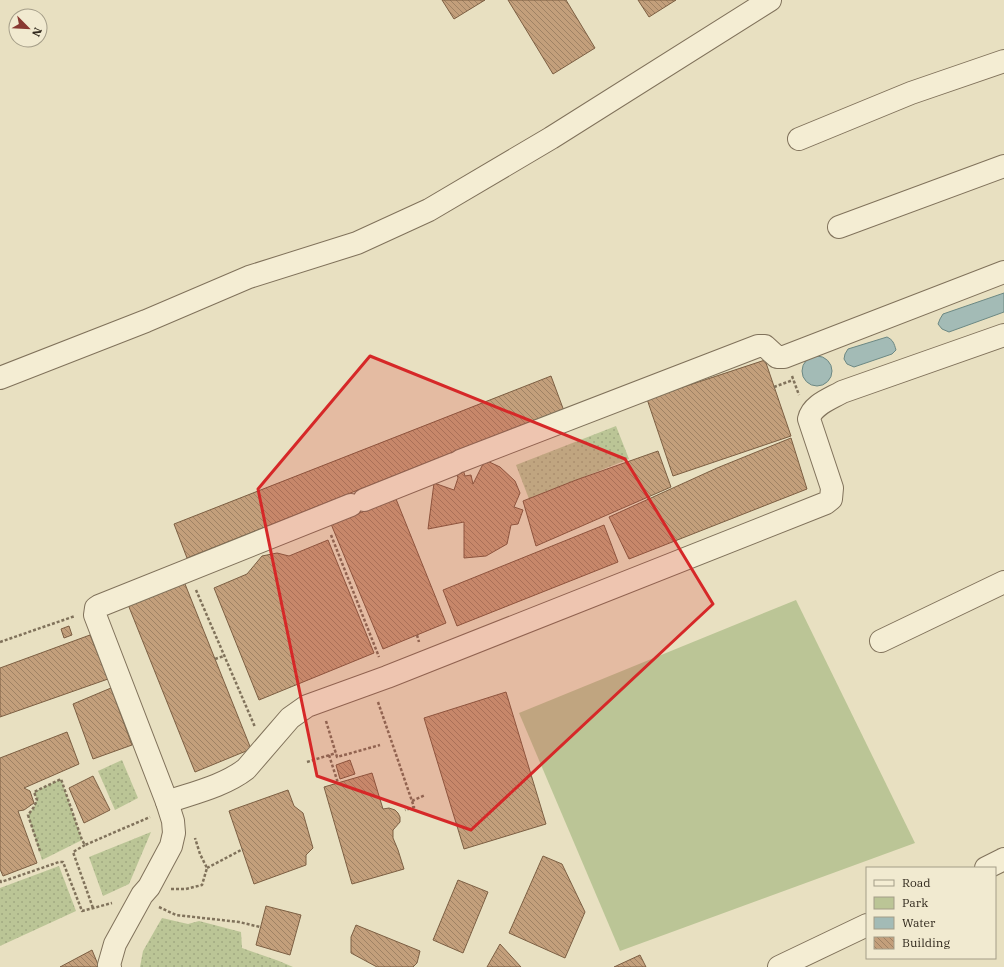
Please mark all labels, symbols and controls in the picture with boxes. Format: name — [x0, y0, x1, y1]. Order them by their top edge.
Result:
north arrow — [8, 8, 48, 48]
text: N — [29, 25, 45, 39]
legend — [866, 867, 996, 959]
text: Road — [902, 875, 931, 890]
text: Park — [902, 895, 928, 910]
text: Water — [902, 915, 936, 930]
text: Building — [902, 935, 950, 950]

